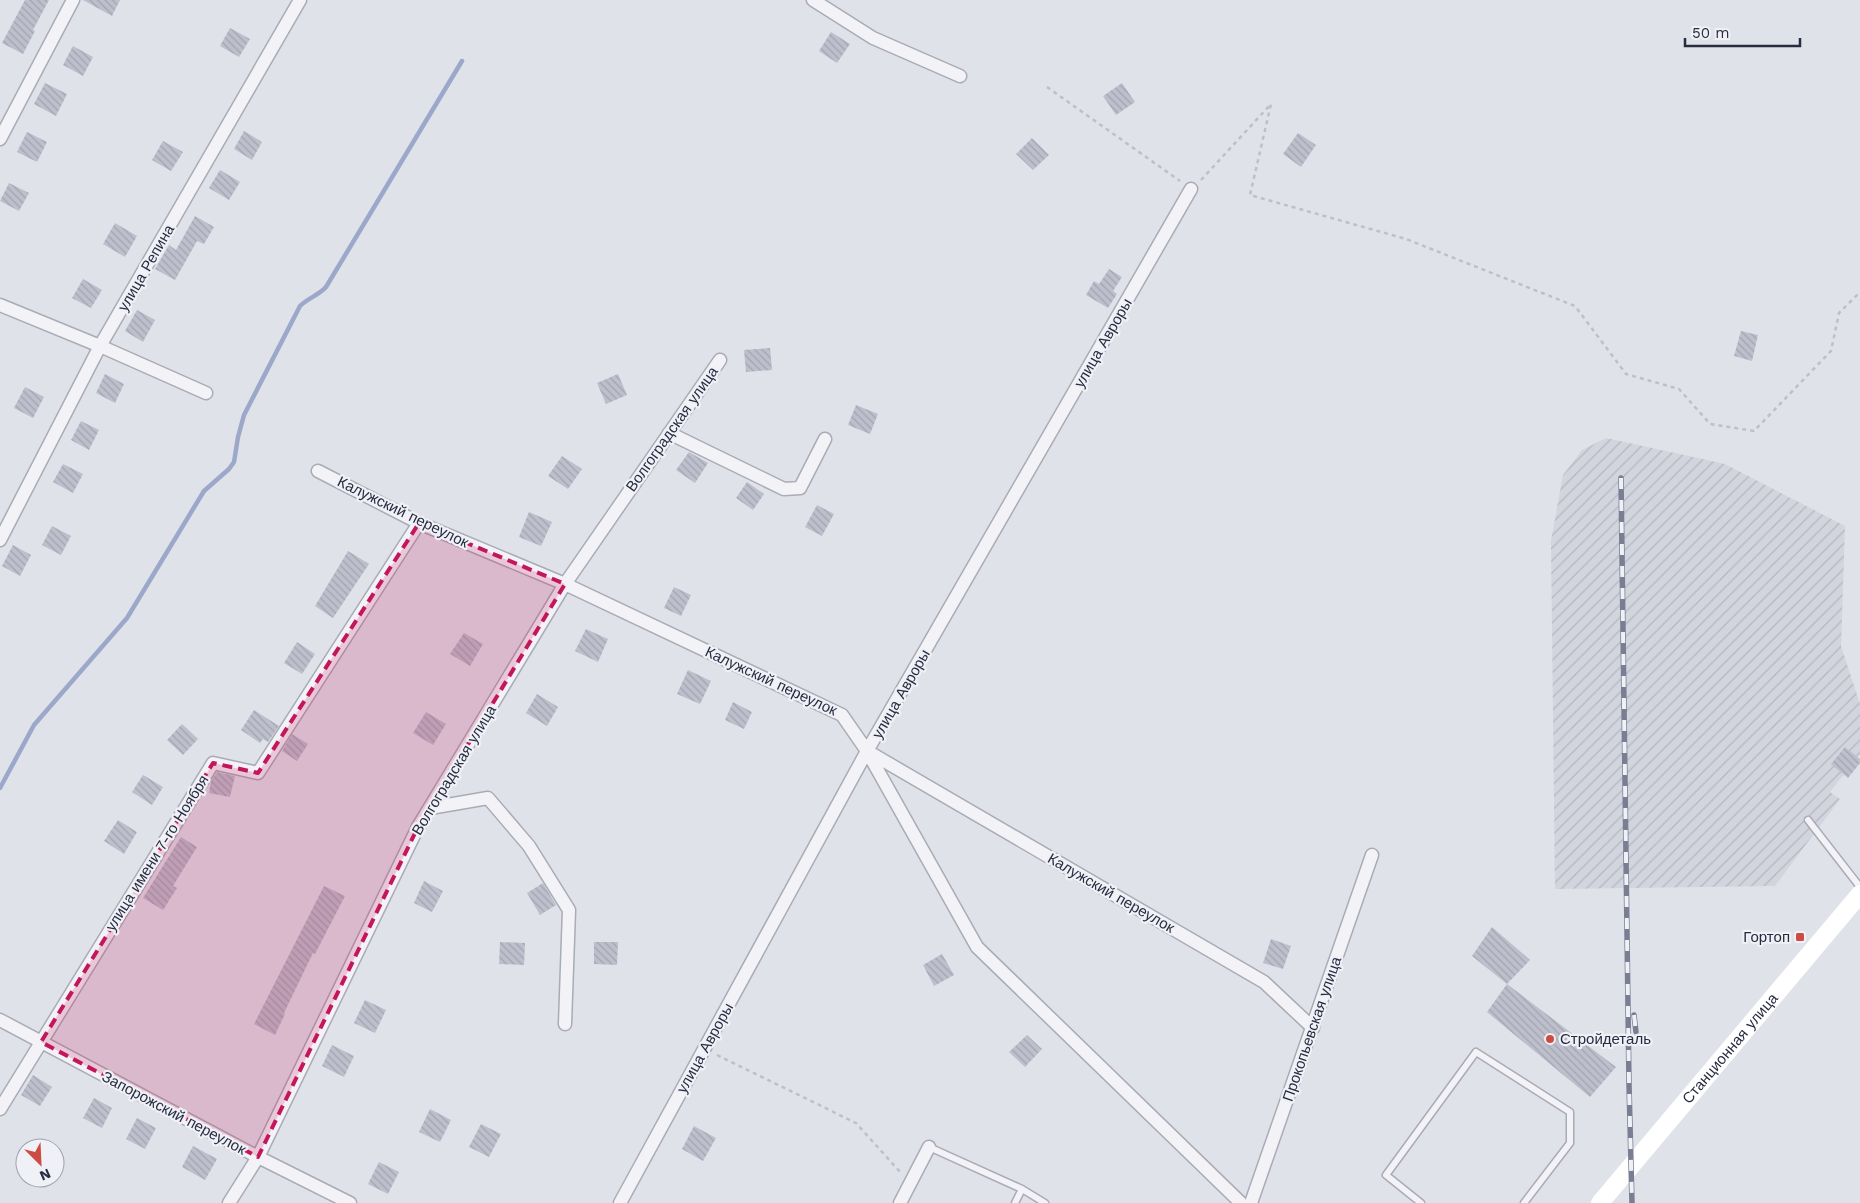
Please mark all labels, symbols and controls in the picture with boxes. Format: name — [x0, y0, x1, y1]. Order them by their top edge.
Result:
scale bar — [1685, 15, 1800, 47]
text: 50 m — [1692, 24, 1729, 42]
street label: улица Репина — [114, 221, 178, 315]
street label: улица Авроры — [1070, 295, 1136, 391]
street label: Волгоградская улица — [622, 363, 722, 495]
street label: Калужский переулок — [335, 472, 472, 552]
street label: Калужский переулок — [702, 643, 840, 720]
street label: улица Авроры — [868, 646, 934, 742]
street label: Волгоградская улица — [408, 701, 500, 838]
street label: улица имени 7-го Ноября — [102, 772, 212, 934]
street label: Калужский переулок — [1044, 849, 1178, 937]
place label: Гортоп — [1743, 928, 1790, 946]
marker: Гортоп — [1794, 931, 1806, 943]
street label: Прокопьевская улица — [1279, 954, 1345, 1104]
street label: Станционная улица — [1678, 989, 1782, 1107]
street label: улица Авроры — [673, 1000, 737, 1096]
place label: Стройдеталь — [1560, 1030, 1651, 1048]
marker: Стройдеталь — [1544, 1033, 1556, 1045]
street label: Запорожский переулок — [99, 1067, 249, 1159]
north arrow — [15, 1138, 65, 1188]
text: N — [37, 1165, 53, 1184]

